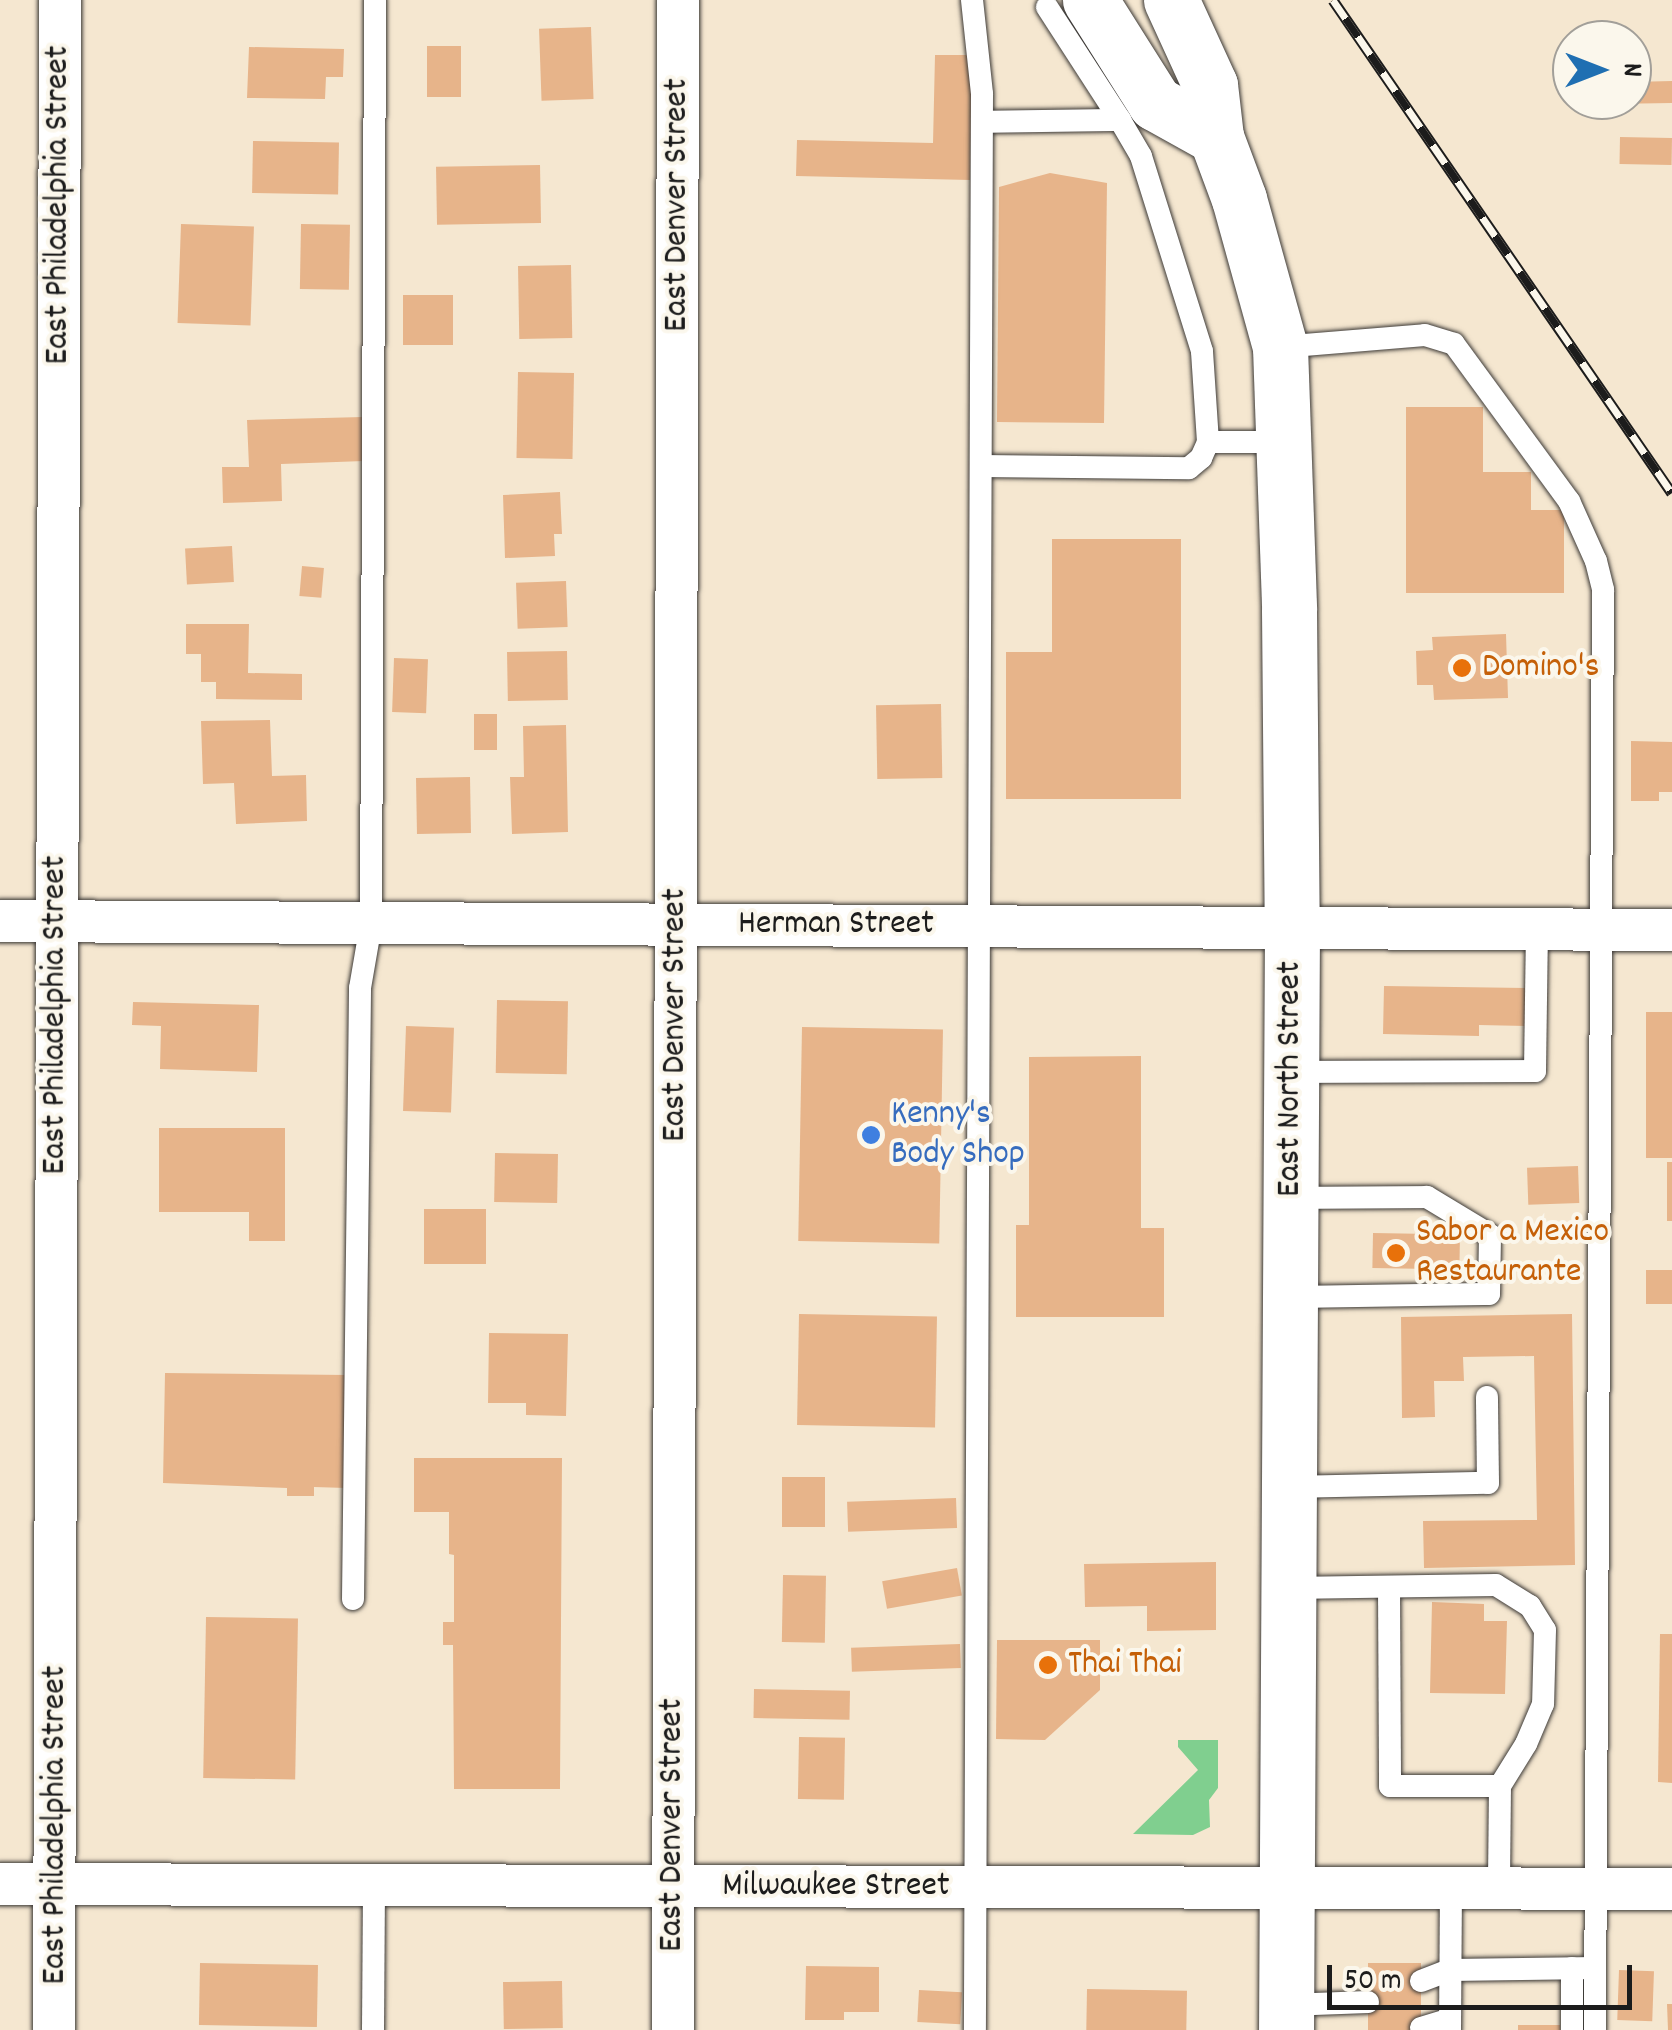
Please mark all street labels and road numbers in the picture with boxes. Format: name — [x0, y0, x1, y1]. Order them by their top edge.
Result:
street label: East Philadelphia Street — [38, 45, 80, 365]
street label: East Denver Street — [657, 78, 699, 332]
street label: East Philadelphia Street — [35, 855, 77, 1175]
street label: East Denver Street — [655, 888, 697, 1142]
street label: Herman Street — [738, 904, 934, 946]
street label: East North Street — [1270, 961, 1312, 1197]
street label: East Philadelphia Street — [35, 1665, 77, 1985]
street label: East Denver Street — [652, 1698, 694, 1952]
street label: Milwaukee Street — [722, 1866, 950, 1908]

